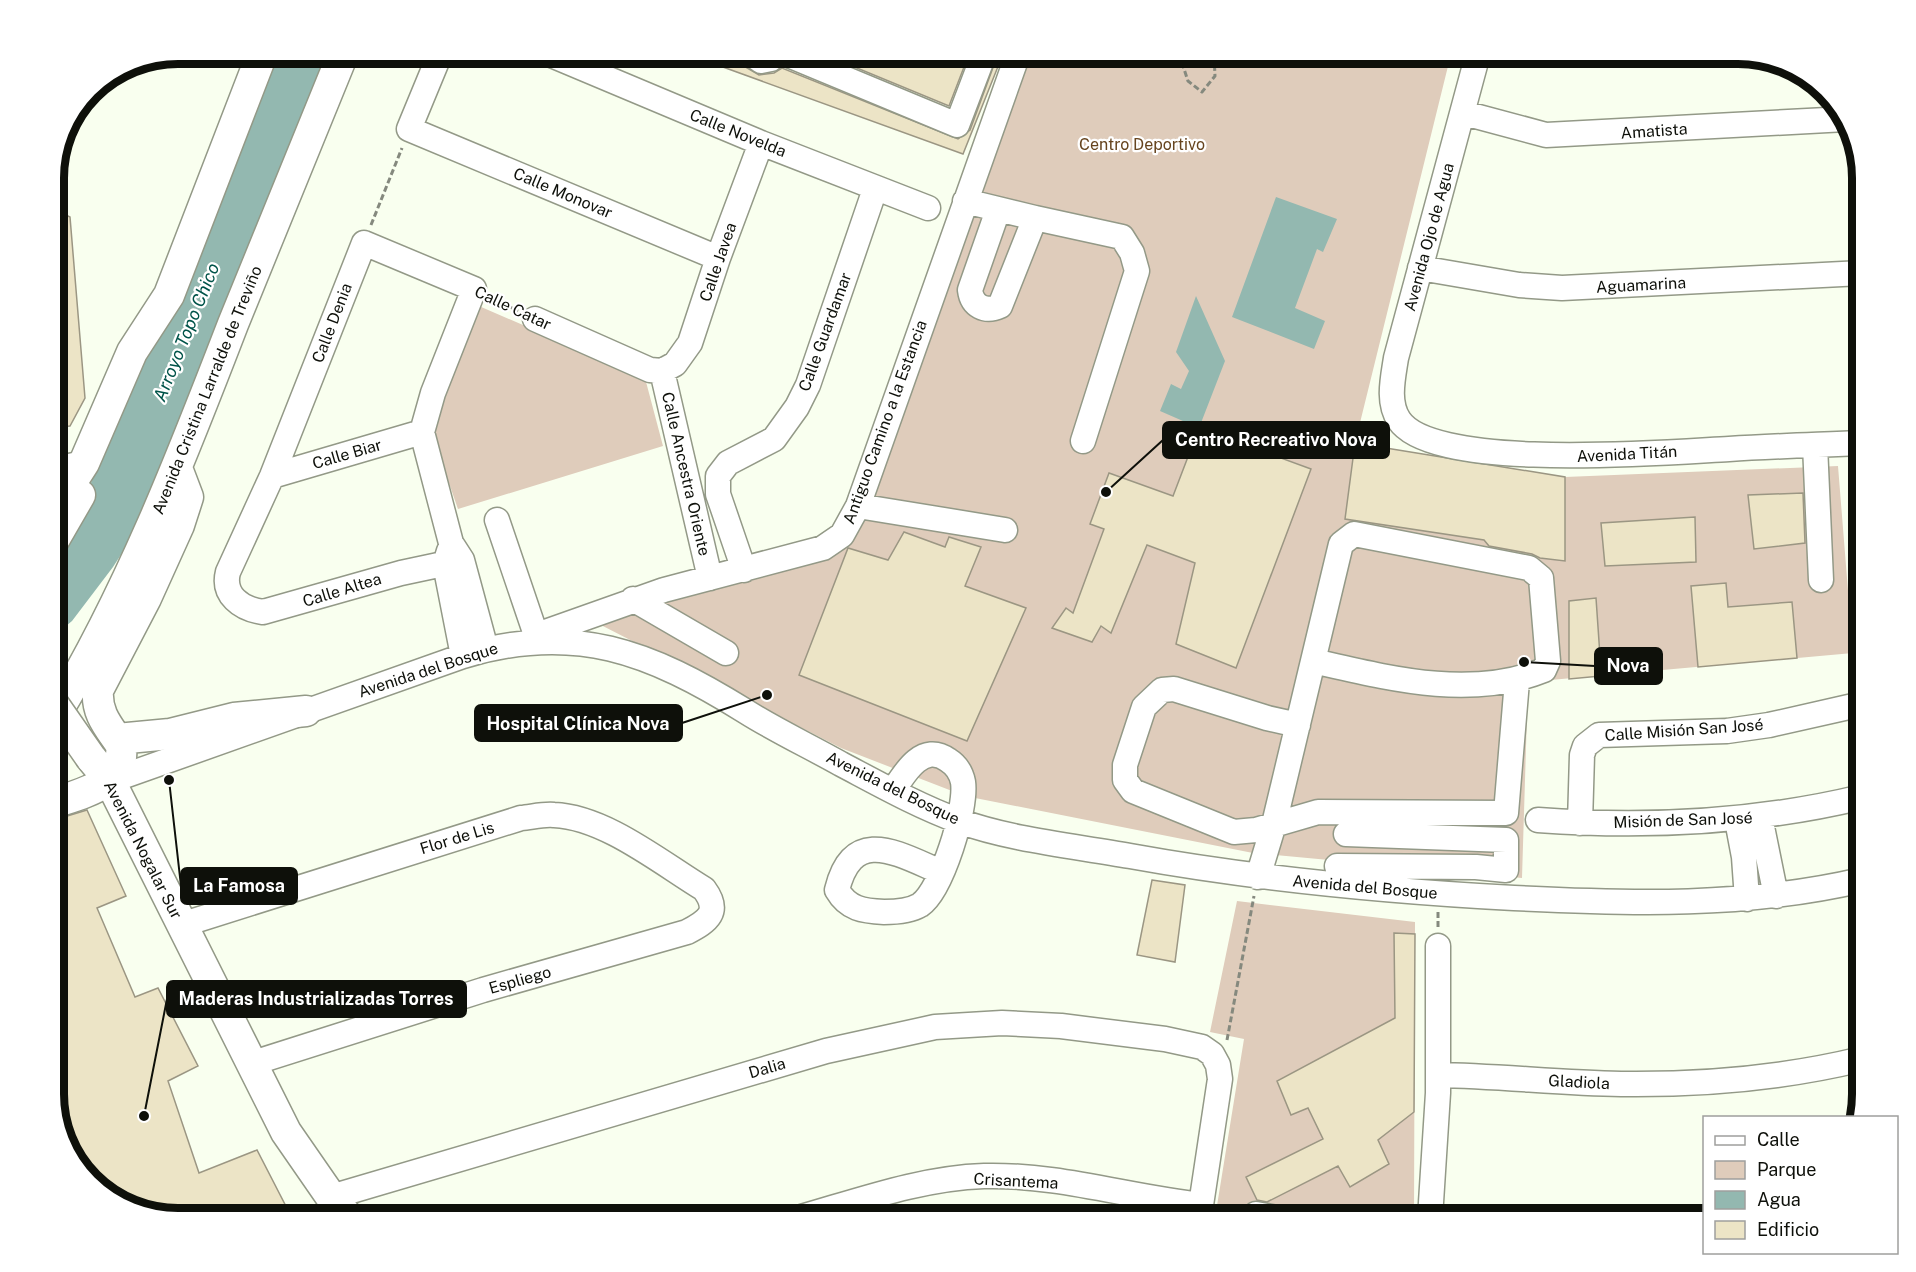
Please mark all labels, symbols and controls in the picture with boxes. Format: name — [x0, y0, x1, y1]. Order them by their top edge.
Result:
street label: Calle Novelda — [687, 105, 789, 161]
street label: Amatista — [1620, 119, 1688, 143]
park label: Centro Deportivo — [1079, 135, 1205, 154]
street label: Avenida Ojo de Agua — [1400, 161, 1458, 313]
street label: Calle Monovar — [511, 164, 615, 222]
street label: Calle Javea — [696, 220, 740, 304]
water label: Arroyo Topo Chico — [149, 260, 223, 404]
street label: Avenida Cristina Larralde de Treviño — [148, 263, 266, 517]
street label: Calle Guardamar — [795, 270, 855, 394]
street label: Aguamarina — [1596, 273, 1686, 297]
street label: Calle Denia — [308, 280, 356, 366]
street label: Calle Catar — [472, 282, 554, 334]
street label: Antiguo Camino a la Estancia — [839, 317, 931, 527]
street label: Calle Ancestra Oriente — [658, 390, 714, 558]
callout: Centro Recreativo Nova — [1163, 422, 1389, 458]
text: Centro Recreativo Nova — [1175, 429, 1377, 450]
street label: Calle Biar — [310, 435, 384, 473]
street label: Avenida Titán — [1576, 442, 1678, 466]
street label: Calle Altea — [300, 569, 384, 611]
street label: Avenida del Bosque — [356, 638, 500, 702]
callout: Nova — [1595, 648, 1662, 684]
text: Nova — [1606, 655, 1650, 676]
callout: Hospital Clínica Nova — [475, 705, 682, 741]
text: Hospital Clínica Nova — [486, 713, 670, 734]
street label: Calle Misión San José — [1604, 715, 1764, 745]
street label: Avenida del Bosque — [823, 748, 963, 828]
street label: Avenida Nogalar Sur — [100, 778, 186, 922]
street label: Misión de San José — [1613, 808, 1753, 832]
street label: Flor de Lis — [418, 818, 496, 858]
callout: La Famosa — [181, 868, 297, 904]
street label: Avenida del Bosque — [1292, 871, 1438, 903]
text: La Famosa — [193, 875, 285, 896]
street label: Espliego — [487, 962, 553, 998]
callout: Maderas Industrializadas Torres — [167, 981, 466, 1017]
text: Maderas Industrializadas Torres — [178, 988, 454, 1009]
street label: Dalia — [746, 1054, 788, 1082]
street label: Gladiola — [1548, 1071, 1610, 1093]
legend — [1703, 1116, 1898, 1254]
text: Calle — [1757, 1129, 1800, 1150]
text: Parque — [1757, 1159, 1817, 1180]
street label: Crisantema — [973, 1169, 1059, 1193]
text: Agua — [1757, 1189, 1801, 1210]
text: Edificio — [1757, 1219, 1819, 1240]

